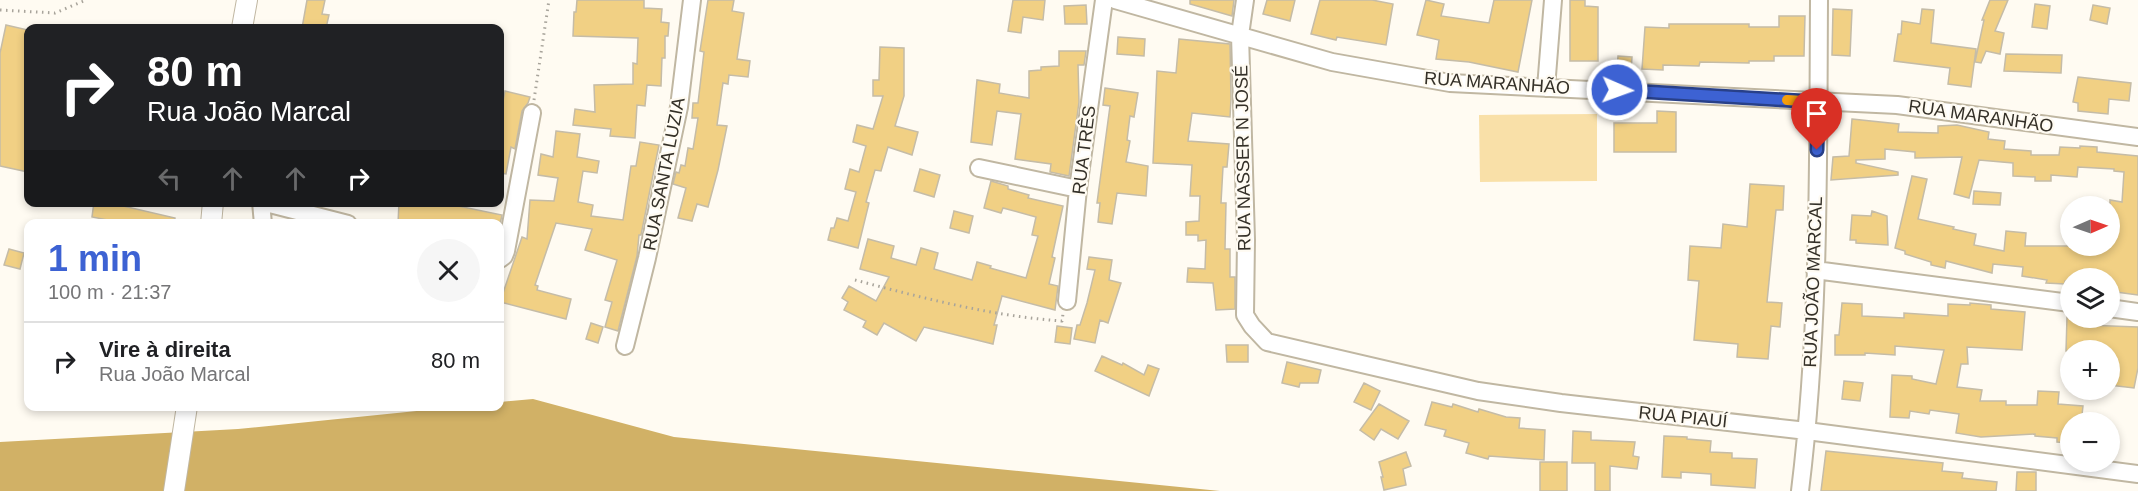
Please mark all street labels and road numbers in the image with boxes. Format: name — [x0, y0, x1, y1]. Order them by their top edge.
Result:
street label: RUA NASSER N JOSÉ — [1231, 65, 1255, 251]
street label: RUA MARANHÃO — [1423, 67, 1571, 98]
street label: RUA MARANHÃO — [1907, 95, 2055, 136]
street label: RUA SANTA LUZIA — [639, 96, 689, 252]
street label: RUA TRÊS — [1069, 104, 1099, 196]
street label: RUA JOÃO MARCAL — [1799, 196, 1826, 368]
street label: RUA PIAUÍ — [1638, 402, 1728, 432]

